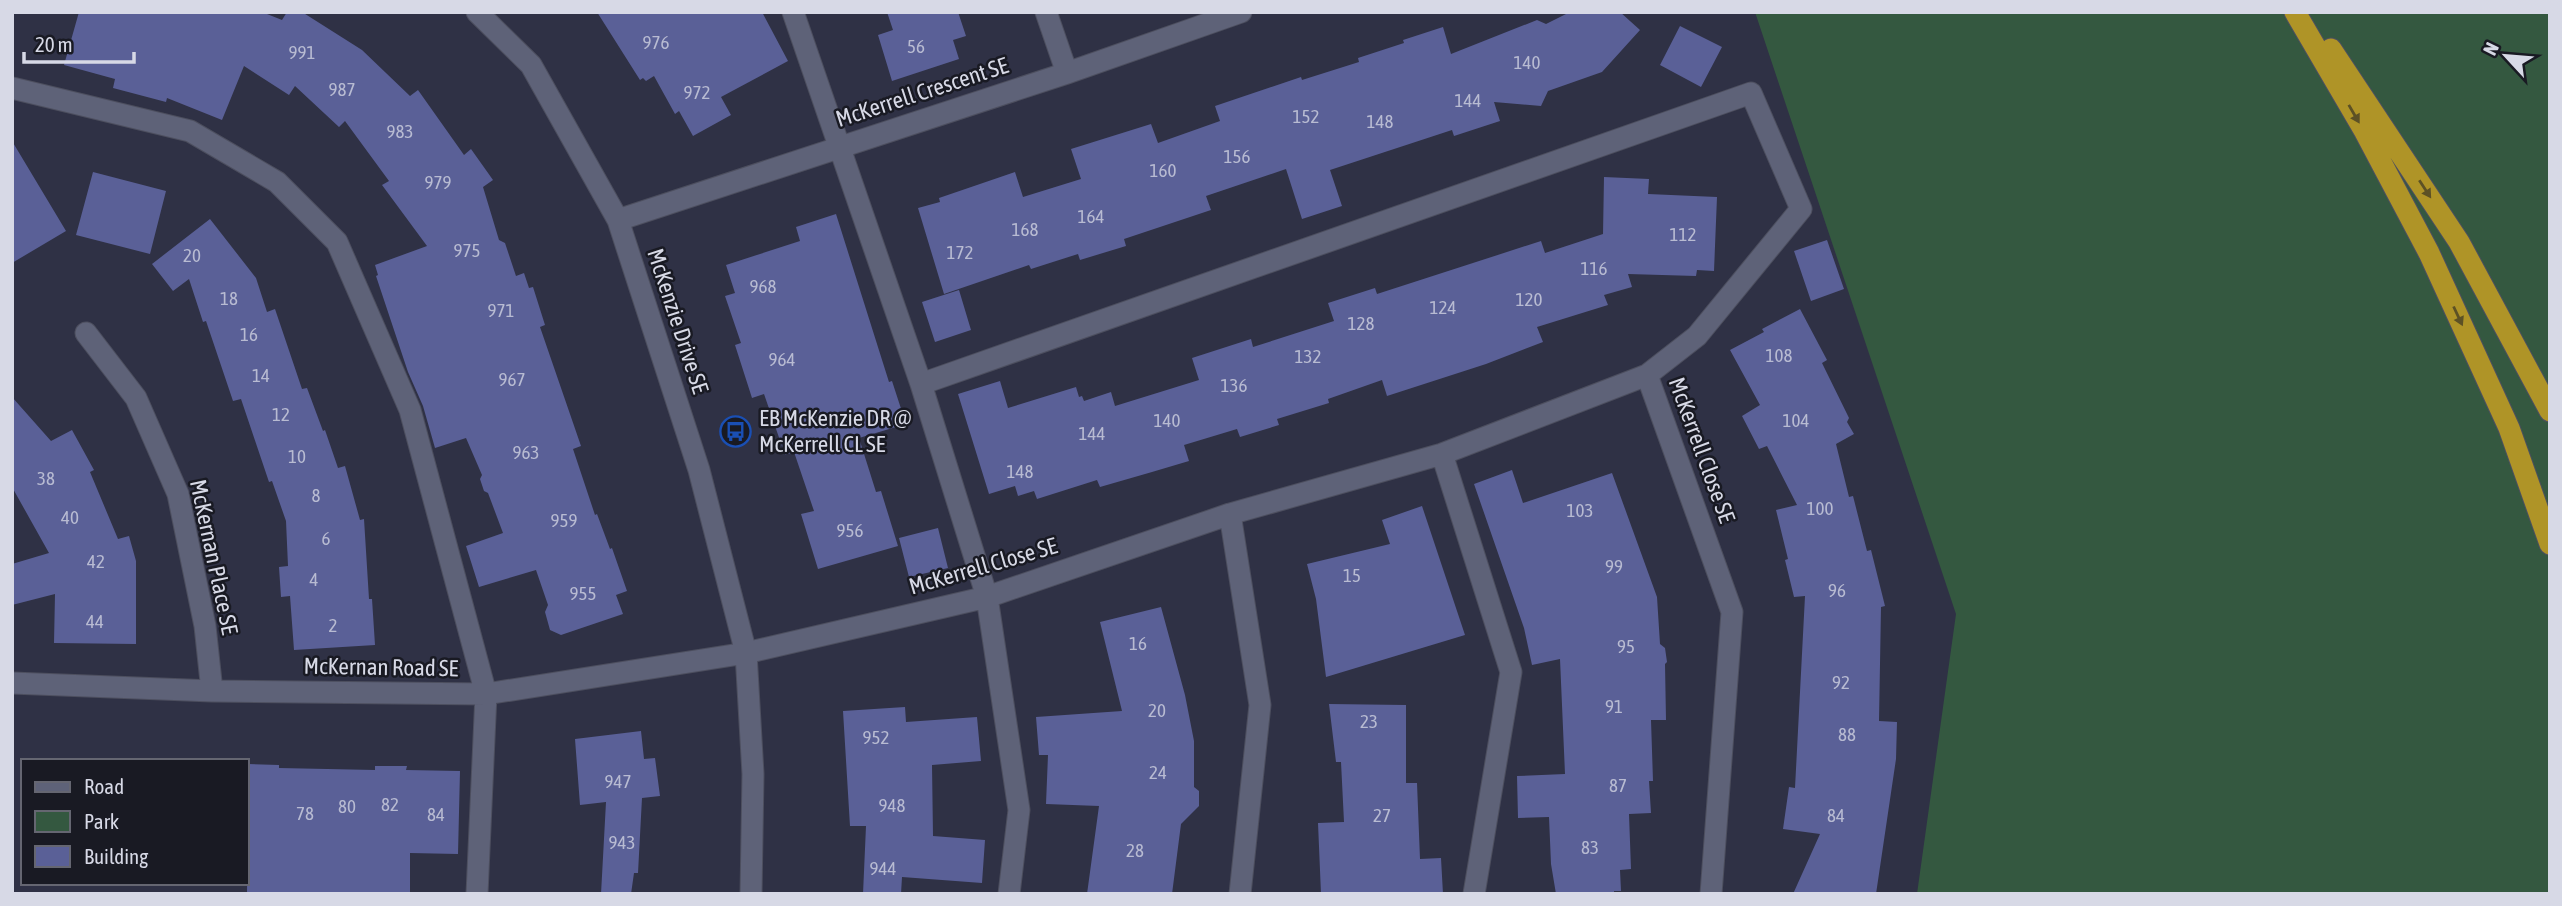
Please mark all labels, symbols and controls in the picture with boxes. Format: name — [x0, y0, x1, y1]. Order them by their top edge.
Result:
scale bar — [24, 21, 135, 65]
north arrow — [2471, 21, 2541, 91]
house number: 976 — [643, 31, 669, 53]
text: 20 m — [35, 32, 73, 56]
house number: 56 — [907, 35, 925, 57]
text: N — [2478, 39, 2503, 58]
house number: 991 — [289, 41, 315, 63]
house number: 140 — [1514, 51, 1540, 73]
street label: McKerrell Crescent SE — [833, 52, 1012, 132]
house number: 987 — [329, 78, 355, 100]
house number: 972 — [684, 81, 710, 103]
house number: 144 — [1455, 89, 1481, 111]
one-way arrow — [2348, 104, 2360, 123]
house number: 152 — [1293, 105, 1319, 127]
house number: 148 — [1367, 110, 1393, 132]
house number: 983 — [387, 120, 413, 142]
house number: 156 — [1224, 145, 1250, 167]
house number: 160 — [1150, 159, 1176, 181]
house number: 979 — [425, 171, 451, 193]
one-way arrow — [2418, 179, 2431, 198]
house number: 164 — [1078, 205, 1104, 227]
house number: 168 — [1012, 218, 1038, 240]
house number: 112 — [1670, 223, 1696, 245]
house number: 975 — [454, 239, 480, 261]
house number: 172 — [947, 241, 973, 263]
house number: 20 — [183, 244, 201, 266]
street label: McKenzie Drive SE — [642, 245, 714, 397]
house number: 116 — [1581, 257, 1607, 279]
house number: 968 — [750, 275, 776, 297]
house number: 18 — [220, 287, 238, 309]
house number: 120 — [1516, 288, 1542, 310]
house number: 124 — [1430, 296, 1456, 318]
house number: 971 — [488, 299, 514, 321]
one-way arrow — [2452, 306, 2464, 326]
house number: 128 — [1348, 312, 1374, 334]
house number: 16 — [240, 323, 258, 345]
house number: 108 — [1766, 344, 1792, 366]
house number: 132 — [1295, 345, 1321, 367]
house number: 964 — [769, 348, 795, 370]
house number: 14 — [252, 364, 270, 386]
house number: 967 — [499, 368, 525, 390]
house number: 136 — [1221, 374, 1247, 396]
street label: McKerrell Close SE — [1664, 374, 1740, 526]
house number: 12 — [272, 403, 290, 425]
place label: EB McKenzie DR @ McKerrell CL SE — [759, 405, 912, 457]
house number: 140 — [1154, 409, 1180, 431]
house number: 104 — [1783, 409, 1809, 431]
bus stop icon: EB McKenzie DR @ McKerrell CL SE — [719, 414, 753, 448]
house number: 144 — [1079, 422, 1105, 444]
house number: 963 — [513, 441, 539, 463]
house number: 10 — [288, 445, 306, 467]
house number: 148 — [1007, 460, 1033, 482]
house number: 38 — [37, 467, 55, 489]
street label: McKernan Place SE — [185, 477, 243, 637]
house number: 8 — [312, 484, 321, 506]
house number: 100 — [1807, 497, 1833, 519]
house number: 103 — [1567, 499, 1593, 521]
house number: 40 — [61, 506, 79, 528]
house number: 959 — [551, 509, 577, 531]
house number: 956 — [837, 519, 863, 541]
house number: 6 — [322, 527, 331, 549]
street label: McKerrell Close SE — [906, 532, 1060, 600]
house number: 42 — [87, 550, 105, 572]
house number: 99 — [1605, 555, 1623, 577]
house number: 15 — [1343, 564, 1361, 586]
house number: 4 — [310, 568, 319, 590]
house number: 96 — [1828, 579, 1846, 601]
house number: 955 — [570, 582, 596, 604]
house number: 44 — [86, 610, 104, 632]
house number: 2 — [329, 614, 337, 636]
house number: 16 — [1129, 632, 1147, 654]
house number: 95 — [1617, 635, 1635, 657]
street label: McKernan Road SE — [303, 653, 459, 681]
house number: 92 — [1832, 671, 1850, 693]
house number: 91 — [1605, 695, 1623, 717]
house number: 20 — [1148, 699, 1166, 721]
house number: 23 — [1360, 710, 1378, 732]
house number: 88 — [1838, 723, 1856, 745]
house number: 952 — [863, 726, 889, 748]
legend — [21, 759, 248, 885]
house number: 24 — [1149, 761, 1167, 783]
house number: 947 — [605, 770, 631, 792]
text: Road — [84, 774, 124, 798]
house number: 87 — [1609, 774, 1627, 796]
house number: 82 — [381, 793, 399, 815]
house number: 948 — [879, 794, 905, 816]
house number: 80 — [338, 795, 356, 817]
house number: 78 — [296, 802, 314, 824]
house number: 84 — [427, 803, 445, 825]
house number: 27 — [1373, 804, 1391, 826]
house number: 84 — [1827, 804, 1845, 826]
text: Park — [84, 809, 119, 833]
house number: 943 — [609, 831, 635, 853]
house number: 83 — [1581, 836, 1599, 858]
house number: 28 — [1126, 839, 1144, 861]
text: Building — [84, 844, 148, 868]
house number: 944 — [870, 857, 896, 879]

